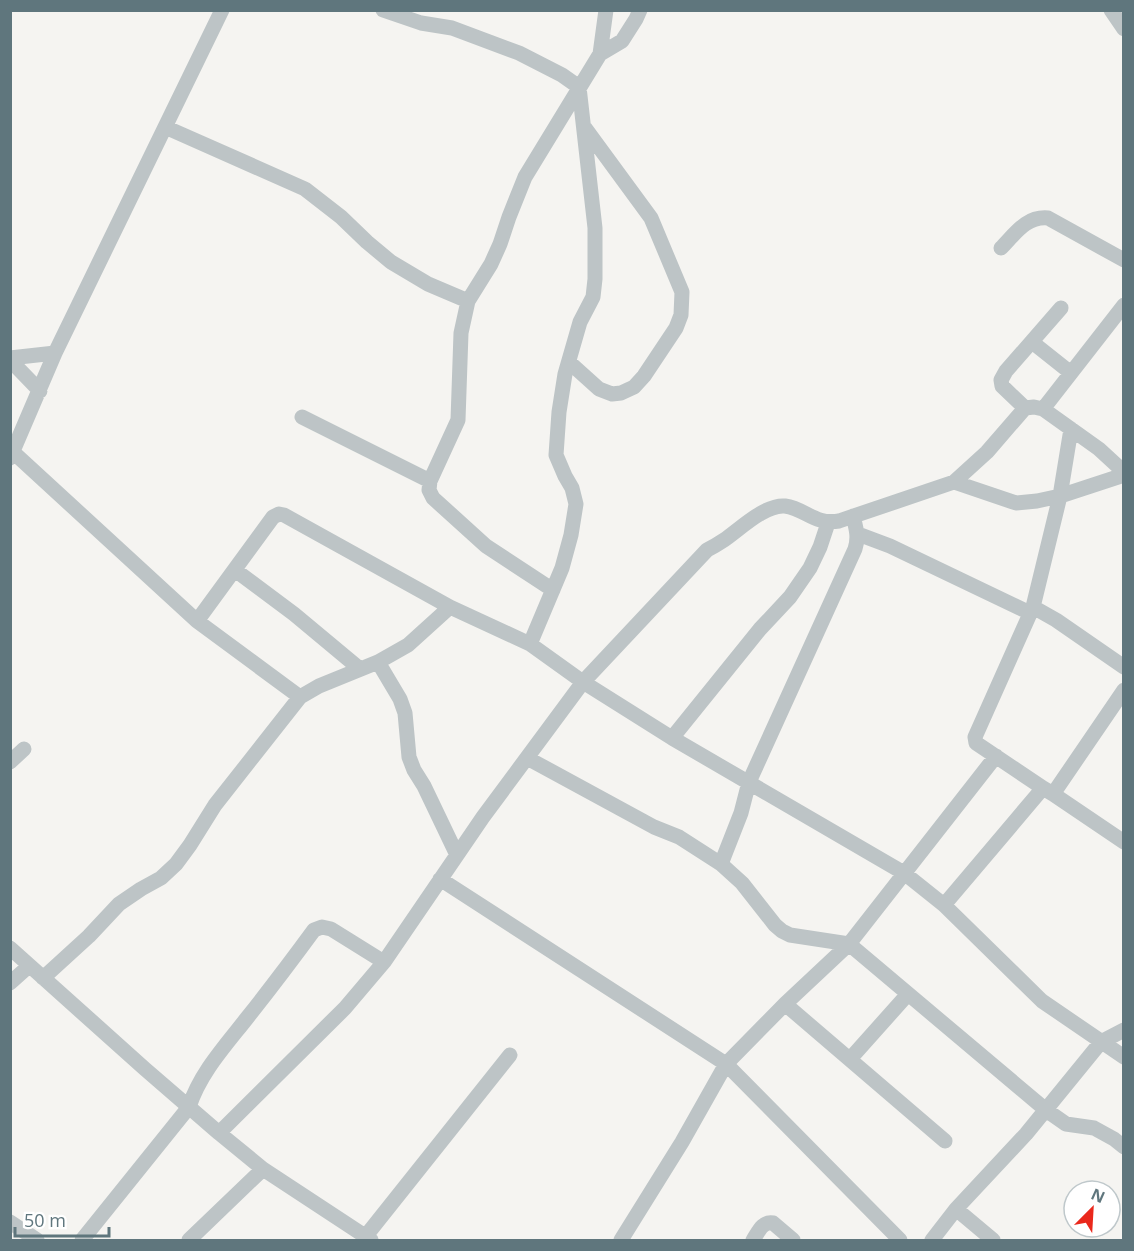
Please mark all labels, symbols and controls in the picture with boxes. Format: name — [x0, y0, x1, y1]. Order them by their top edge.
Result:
north arrow — [1062, 1179, 1122, 1239]
text: N — [1088, 1183, 1109, 1208]
scale bar — [15, 1200, 110, 1238]
text: 50 m — [24, 1208, 66, 1232]

